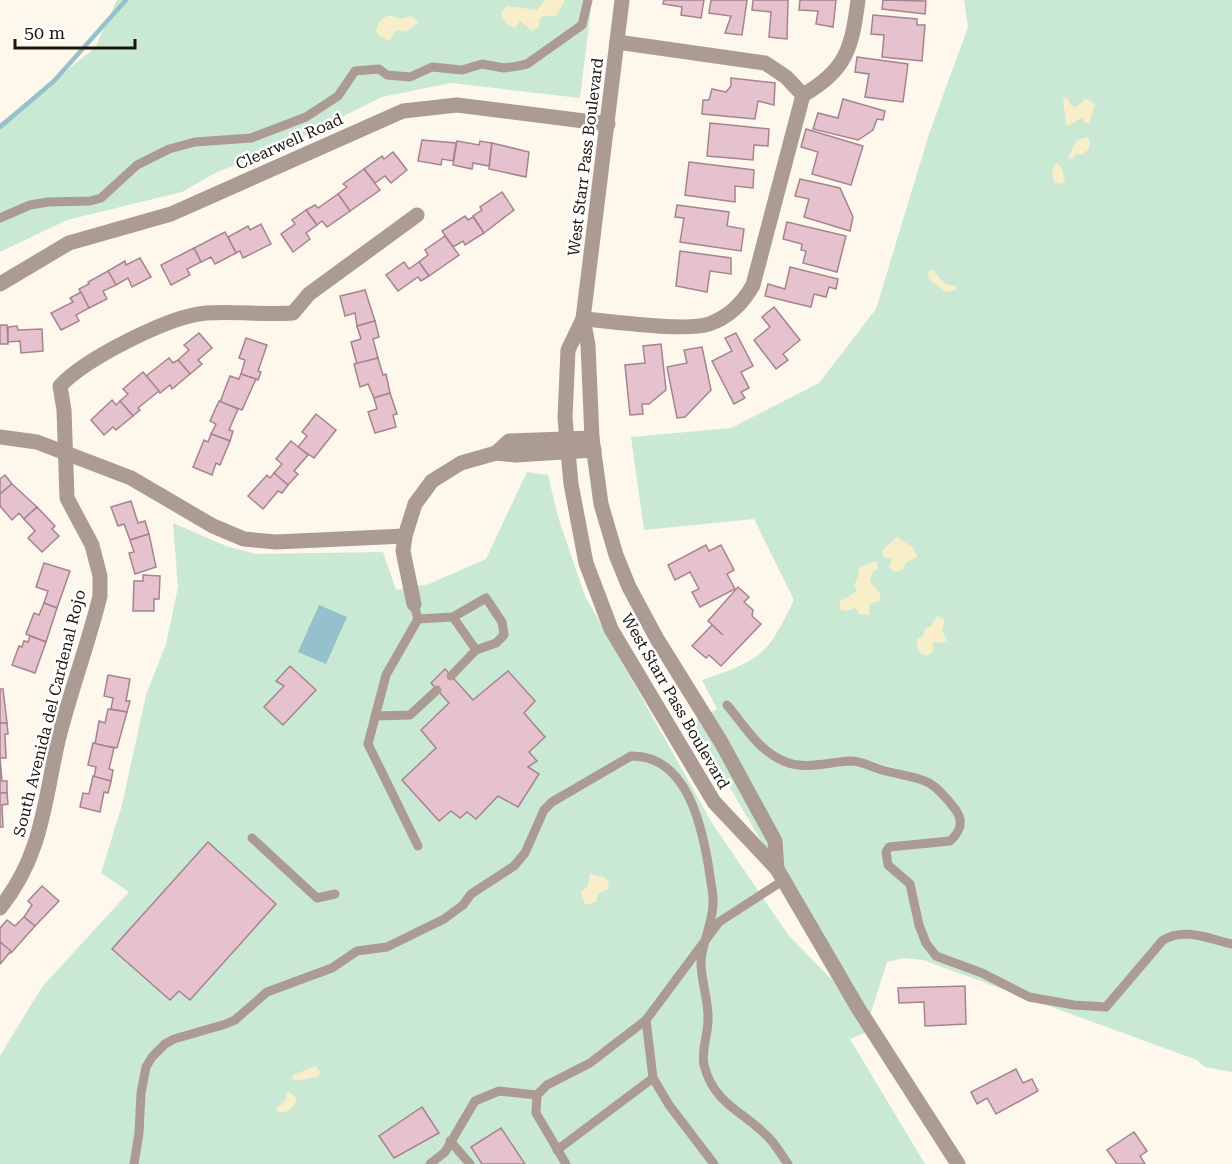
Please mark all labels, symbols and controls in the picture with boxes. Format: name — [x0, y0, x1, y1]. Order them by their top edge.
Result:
scale bar — [15, 12, 135, 50]
text: 50 m — [24, 22, 65, 43]
street label: West Starr Pass Boulevard — [564, 57, 607, 257]
street label: Clearwell Road — [233, 109, 346, 174]
street label: South Avenida del Cardenal Rojo — [10, 587, 89, 839]
street label: West Starr Pass Boulevard — [617, 610, 734, 793]

